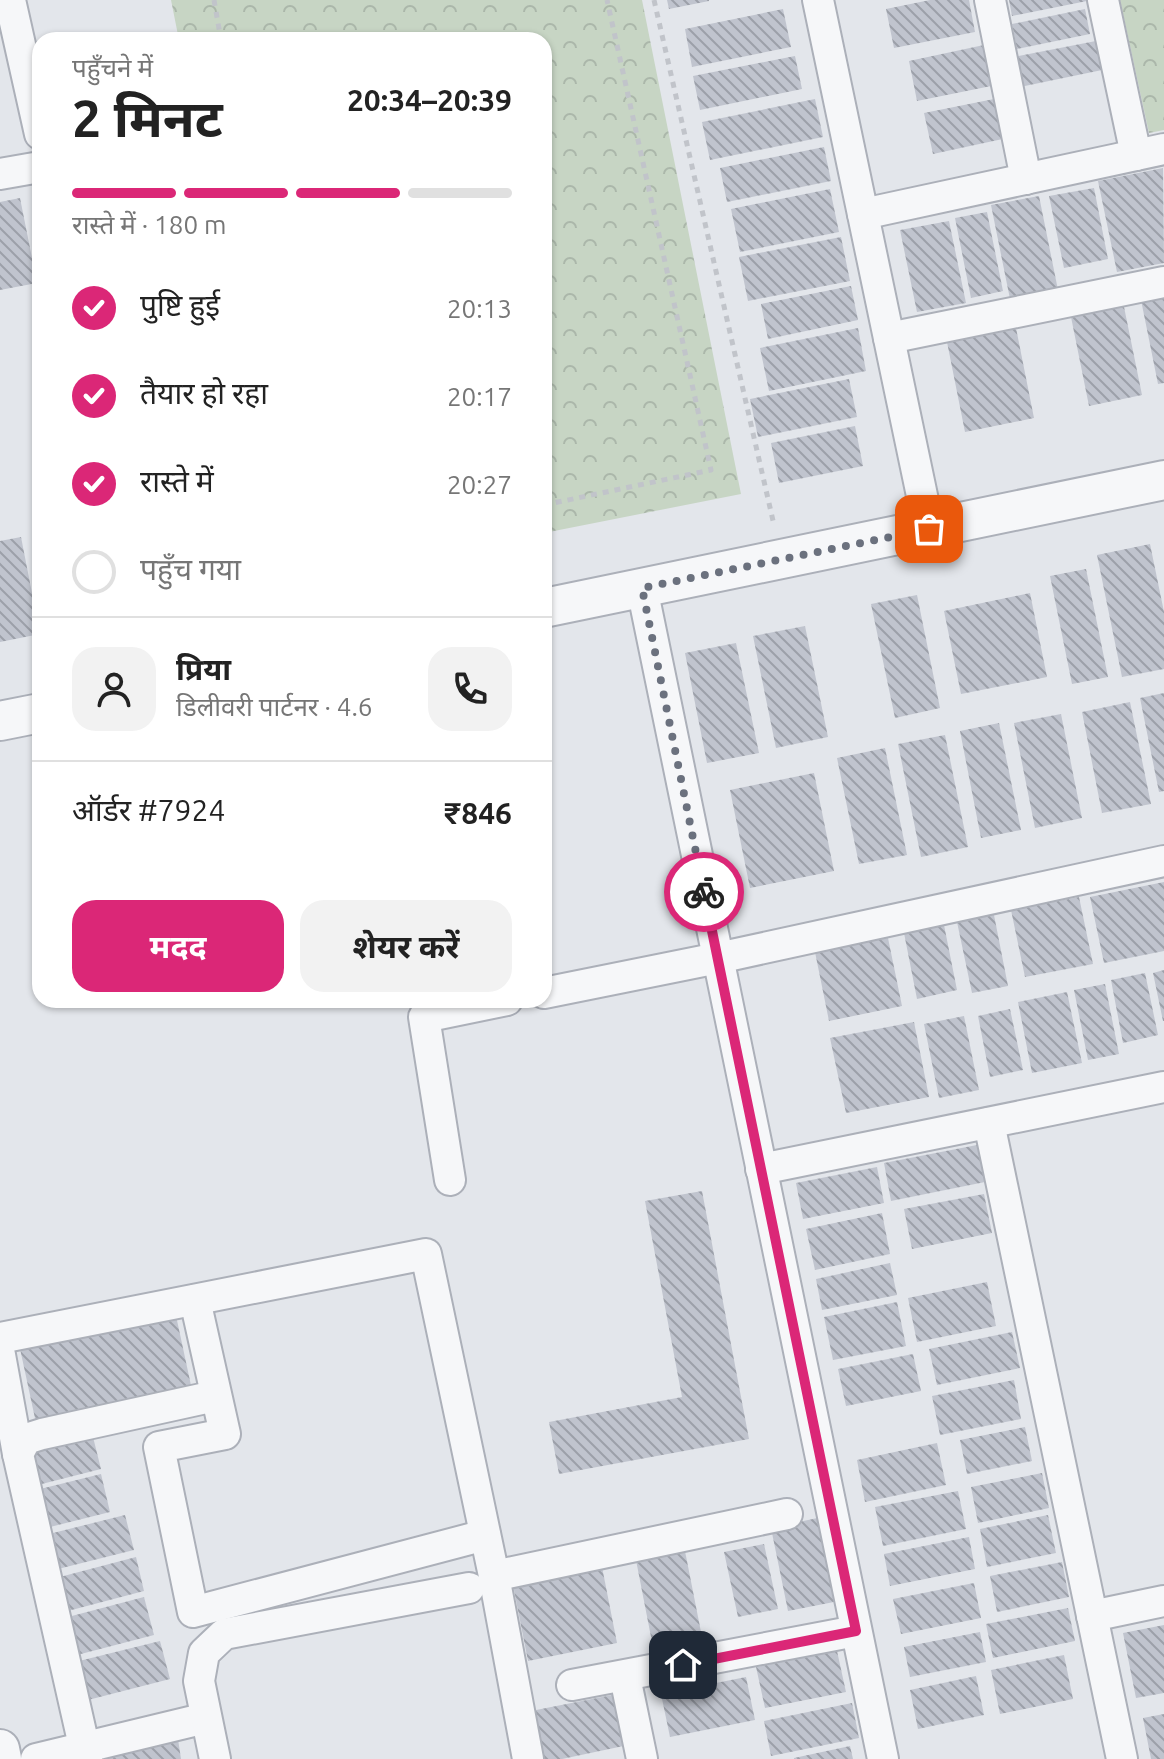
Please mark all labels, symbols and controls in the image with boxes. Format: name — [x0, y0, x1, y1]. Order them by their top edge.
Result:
text: पहुँचने में — [72, 53, 153, 82]
text: 20:34–20:39 — [347, 83, 512, 117]
text: 2 मिनट — [72, 89, 223, 147]
text: रास्ते में · 180 m — [72, 210, 227, 239]
icon: check — [72, 286, 116, 330]
text: पुष्टि हुई — [140, 288, 220, 322]
text: 20:13 — [447, 294, 512, 323]
icon: check — [72, 374, 116, 418]
text: तैयार हो रहा — [140, 376, 268, 410]
text: 20:17 — [447, 382, 512, 411]
icon: check — [72, 462, 116, 506]
text: रास्ते में — [140, 464, 214, 498]
text: 20:27 — [447, 470, 512, 499]
pin — [895, 495, 963, 563]
icon: bag — [907, 507, 951, 551]
text: पहुँच गया — [140, 552, 241, 586]
button: person — [72, 647, 156, 731]
button: phone — [428, 647, 512, 731]
text: प्रिया — [176, 652, 231, 686]
text: डिलीवरी पार्टनर · 4.6 — [176, 692, 372, 721]
text: ऑर्डर #7924 — [72, 793, 225, 827]
text: ₹846 — [444, 796, 512, 830]
courier — [664, 852, 744, 932]
icon: bike — [682, 870, 726, 914]
button: मदद — [72, 900, 284, 992]
button: शेयर करें — [300, 900, 512, 992]
pin — [649, 1631, 717, 1699]
icon: home — [661, 1643, 705, 1687]

